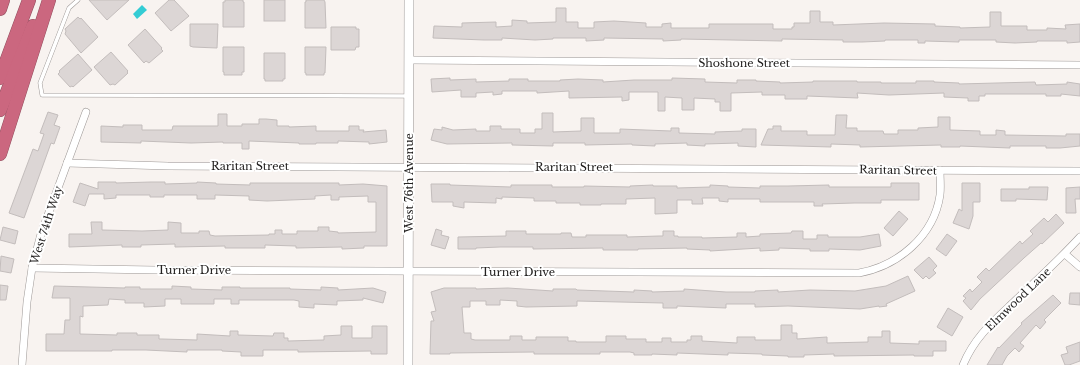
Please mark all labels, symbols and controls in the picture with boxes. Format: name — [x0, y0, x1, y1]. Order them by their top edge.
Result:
street label: Shoshone Street — [698, 56, 791, 70]
street label: West 76th Avenue — [402, 133, 416, 234]
street label: Raritan Street — [211, 159, 290, 173]
street label: Raritan Street — [535, 160, 614, 174]
street label: Raritan Street — [859, 162, 938, 178]
street label: West 74th Way — [26, 184, 65, 267]
street label: Turner Drive — [157, 263, 231, 277]
street label: Elmwood Lane — [982, 264, 1054, 334]
street label: Turner Drive — [481, 265, 555, 279]

